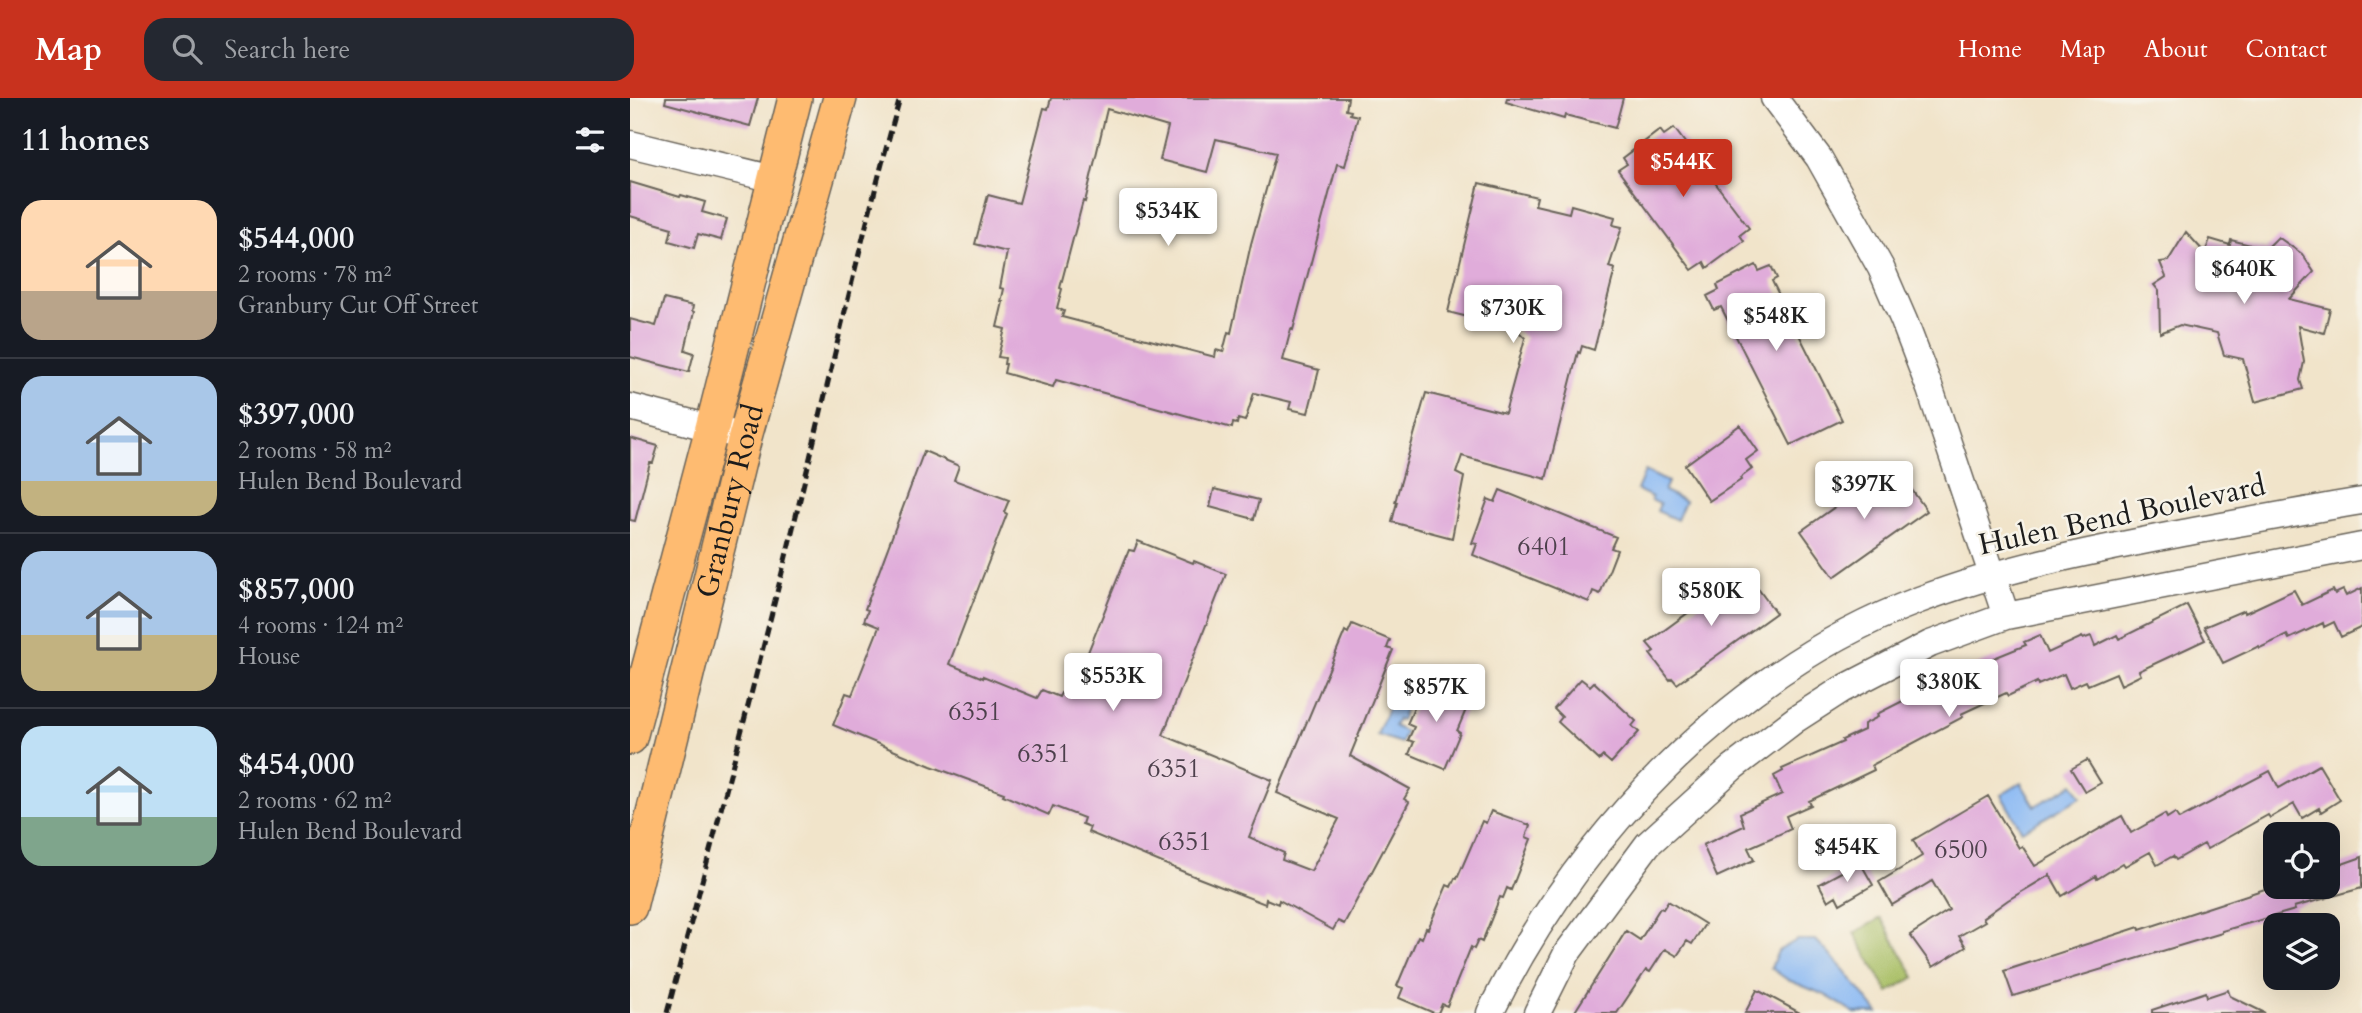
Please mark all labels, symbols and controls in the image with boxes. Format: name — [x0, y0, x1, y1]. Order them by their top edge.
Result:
search box — [144, 18, 634, 81]
text: Map — [35, 27, 102, 72]
icon: search — [168, 30, 206, 68]
text: Search here — [224, 32, 350, 67]
text: Home — [1958, 33, 2022, 66]
text: Map — [2060, 33, 2106, 66]
text: About — [2144, 33, 2208, 66]
text: Contact — [2246, 33, 2327, 66]
text: 11 homes — [21, 120, 150, 161]
icon: filters — [571, 121, 609, 159]
pin: $544K — [1634, 140, 1732, 199]
text: $544K — [1650, 146, 1716, 177]
pin: $534K — [1119, 188, 1217, 248]
text: $534K — [1135, 195, 1201, 226]
text: $544,000 — [238, 218, 354, 259]
icon: home — [77, 228, 161, 312]
pin: $640K — [2195, 246, 2293, 306]
text: $640K — [2211, 253, 2277, 284]
text: 2 rooms · 78 m² — [238, 259, 391, 290]
pin: $730K — [1464, 286, 1562, 345]
text: Granbury Cut Off Street — [238, 290, 478, 321]
text: $730K — [1480, 292, 1546, 323]
pin: $548K — [1727, 294, 1825, 353]
text: $548K — [1743, 300, 1809, 331]
text: $397,000 — [238, 394, 354, 435]
street label: Granbury Road — [686, 399, 774, 602]
icon: home — [77, 404, 161, 488]
text: 2 rooms · 58 m² — [238, 435, 391, 466]
pin: $397K — [1815, 462, 1913, 521]
street label: Hulen Bend Boulevard — [1975, 465, 2269, 565]
text: Hulen Bend Boulevard — [238, 466, 462, 497]
text: $397K — [1831, 468, 1897, 499]
house number: 6401 — [1517, 529, 1571, 564]
pin: $580K — [1662, 568, 1760, 628]
text: $857,000 — [238, 569, 354, 610]
text: $580K — [1678, 575, 1744, 606]
icon: home — [77, 579, 161, 663]
text: 4 rooms · 124 m² — [238, 610, 403, 641]
text: House — [238, 641, 300, 672]
pin: $553K — [1064, 654, 1162, 713]
text: $553K — [1080, 660, 1146, 691]
pin: $380K — [1900, 660, 1998, 719]
pin: $857K — [1387, 664, 1485, 724]
text: $380K — [1916, 666, 1982, 697]
text: $857K — [1403, 671, 1469, 702]
house number: 6351 — [948, 694, 1002, 729]
house number: 6351 — [1017, 736, 1071, 771]
text: $454,000 — [238, 744, 354, 785]
house number: 6351 — [1147, 751, 1201, 786]
icon: home — [77, 754, 161, 838]
text: 2 rooms · 62 m² — [238, 785, 391, 816]
text: Hulen Bend Boulevard — [238, 816, 462, 847]
map controls — [2263, 822, 2340, 990]
button: locate — [2263, 822, 2340, 899]
house number: 6351 — [1158, 824, 1212, 859]
pin: $454K — [1798, 824, 1896, 884]
text: $454K — [1814, 831, 1880, 862]
house number: 6500 — [1934, 832, 1988, 867]
button: layers — [2263, 913, 2340, 990]

